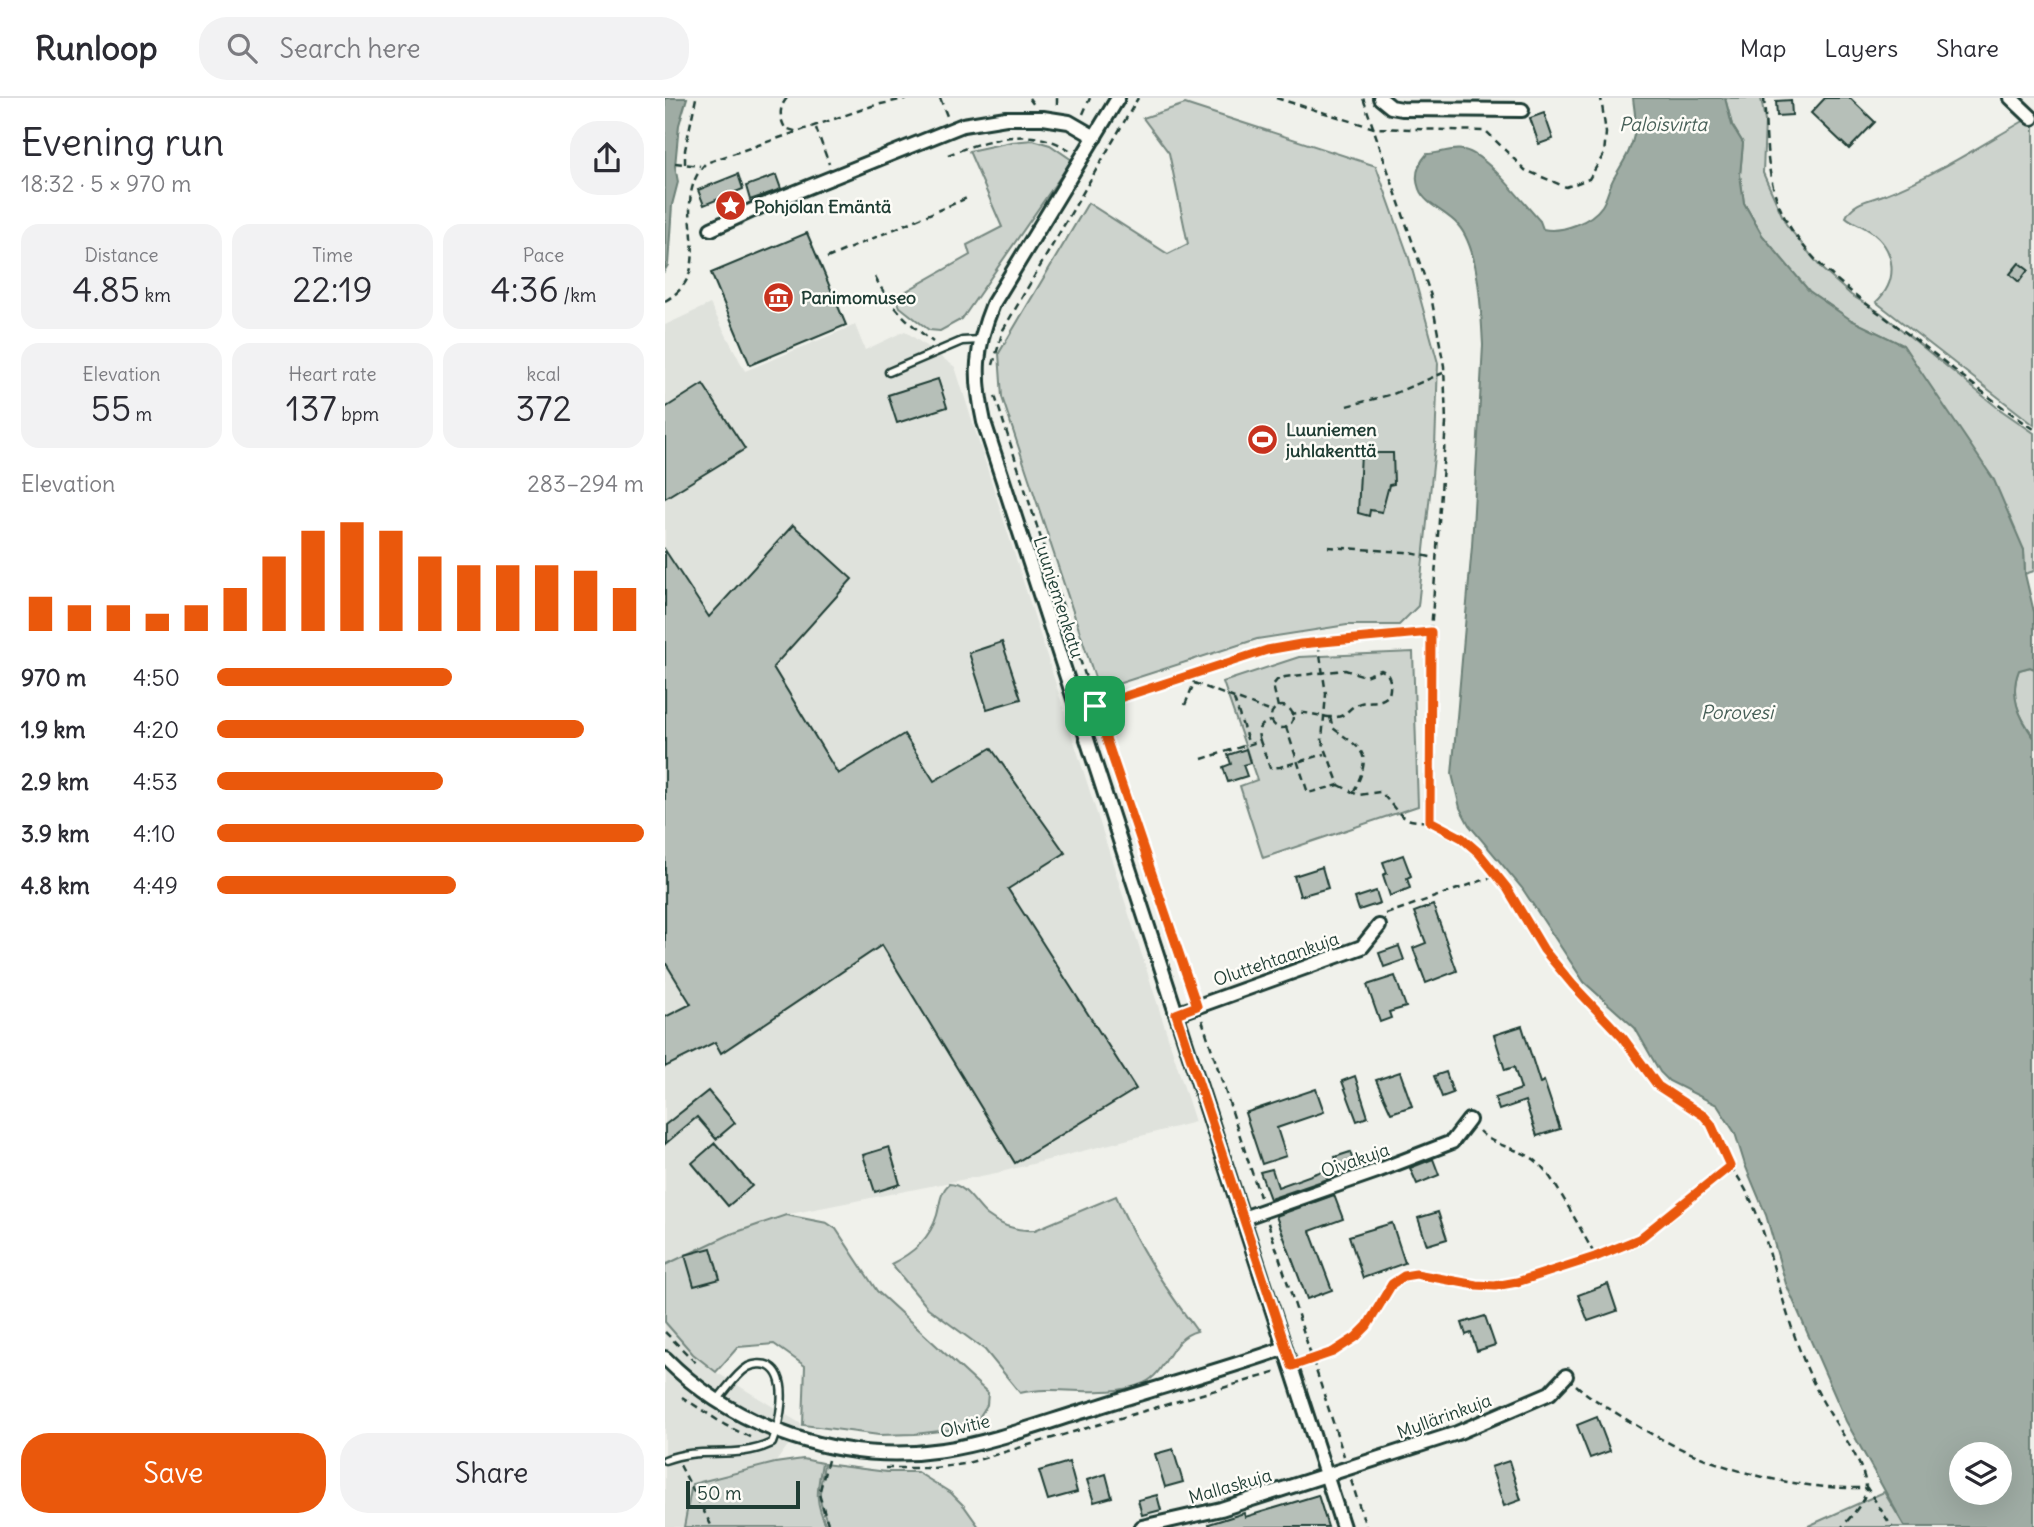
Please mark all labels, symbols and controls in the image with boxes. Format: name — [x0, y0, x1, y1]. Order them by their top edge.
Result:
search box — [199, 17, 689, 80]
text: Runloop — [35, 27, 157, 69]
icon: search — [223, 29, 261, 67]
text: Search here — [279, 32, 420, 65]
text: Map — [1740, 33, 1786, 63]
text: Layers — [1824, 33, 1898, 63]
text: Share — [1936, 33, 1999, 63]
water label: Paloisvirta — [1619, 112, 1708, 136]
text: Evening run — [21, 119, 224, 166]
button: share — [570, 121, 644, 195]
text: 18:32 · 5 × 970 m — [21, 169, 191, 198]
place icon: Pohjolan Emäntä — [714, 189, 748, 223]
place label: Pohjolan Emäntä — [754, 195, 891, 218]
text: Distance — [84, 243, 159, 267]
text: Time — [312, 243, 353, 267]
text: Pace — [523, 243, 564, 267]
text: 4.85 — [72, 267, 140, 311]
text: 22:19 — [292, 267, 373, 311]
text: 4:36 — [491, 267, 559, 311]
museum icon: Panimomuseo — [761, 280, 795, 314]
text: km — [140, 283, 171, 307]
text: /km — [559, 283, 597, 307]
place label: Panimomuseo — [801, 286, 916, 309]
text: Elevation — [83, 362, 160, 386]
text: Heart rate — [288, 362, 377, 386]
text: kcal — [526, 362, 561, 386]
text: 55 — [91, 386, 131, 430]
text: 137 — [286, 386, 337, 430]
text: 372 — [515, 386, 572, 430]
text: m — [131, 402, 152, 426]
text: bpm — [337, 402, 379, 426]
place label: Luuniemen juhlakenttä — [1285, 418, 1377, 462]
sports icon: Luuniemen juhlakenttä — [1246, 422, 1280, 456]
text: Elevation — [21, 469, 115, 498]
text: 283–294 m — [527, 469, 644, 498]
street label: Luuniemenkatu — [1029, 533, 1089, 661]
text: 970 m — [21, 663, 86, 692]
text: 4:50 — [133, 663, 180, 692]
pin — [1065, 676, 1125, 736]
icon: arrive — [1076, 687, 1114, 725]
water label: Porovesi — [1701, 700, 1776, 724]
text: 1.9 km — [21, 715, 86, 744]
text: 4:20 — [133, 715, 179, 744]
text: 2.9 km — [21, 767, 89, 796]
text: 4:53 — [133, 767, 178, 796]
text: 3.9 km — [21, 819, 89, 848]
text: 4:10 — [133, 819, 176, 848]
text: 4.8 km — [21, 871, 90, 900]
text: 4:49 — [133, 871, 178, 900]
street label: Oluttehtaankuja — [1210, 927, 1342, 991]
street label: Oivakuja — [1318, 1138, 1392, 1182]
street label: Myllärinkuja — [1394, 1388, 1494, 1444]
street label: Olvitie — [938, 1409, 992, 1443]
button: Save — [21, 1433, 326, 1513]
button: Share — [340, 1433, 644, 1513]
map controls — [1949, 1442, 2012, 1505]
button: layers — [1949, 1442, 2012, 1505]
street label: Mallaskuja — [1186, 1463, 1274, 1509]
scale bar — [686, 1478, 800, 1510]
text: 50 m — [697, 1481, 742, 1505]

